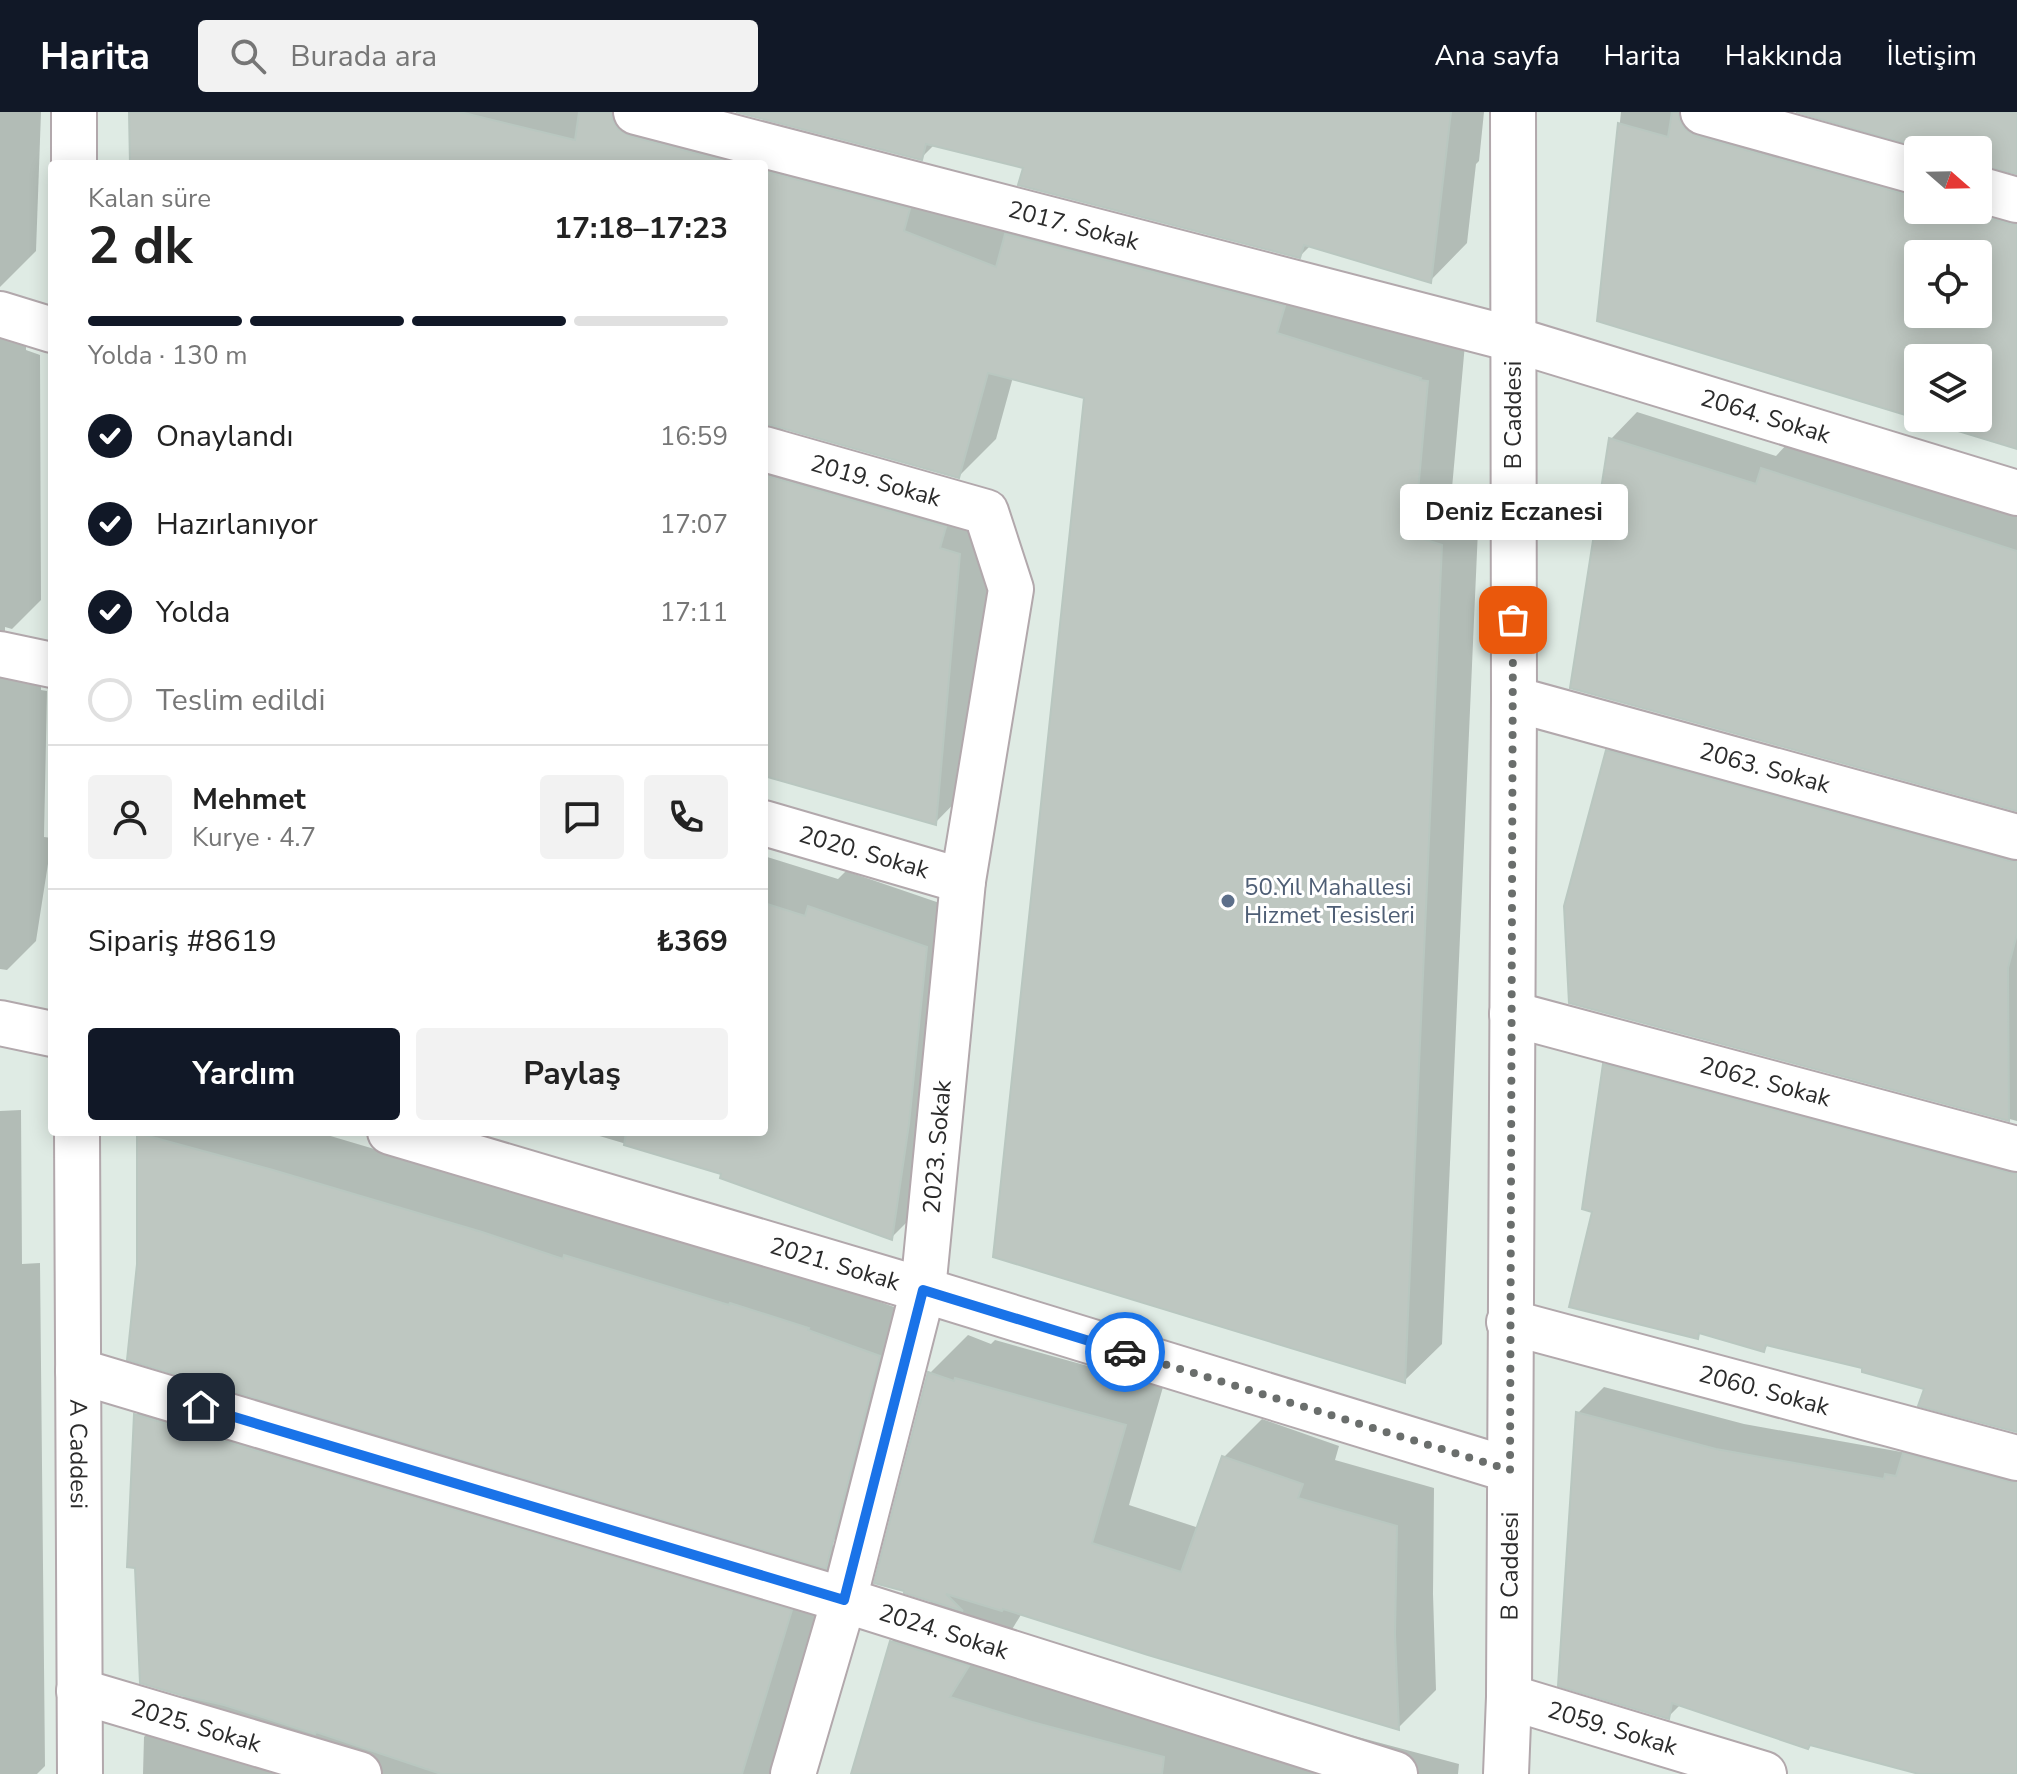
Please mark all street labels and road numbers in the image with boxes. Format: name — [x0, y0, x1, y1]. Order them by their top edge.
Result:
street label: 2017. Sokak — [1005, 193, 1143, 258]
street label: B Caddesi — [1497, 361, 1529, 469]
street label: 2064. Sokak — [1697, 381, 1835, 451]
street label: 2019. Sokak — [807, 447, 945, 515]
street label: 2063. Sokak — [1696, 735, 1835, 801]
street label: 2020. Sokak — [795, 818, 934, 886]
street label: 2062. Sokak — [1696, 1049, 1835, 1115]
street label: 2023. Sokak — [915, 1078, 959, 1215]
street label: 2021. Sokak — [766, 1229, 905, 1299]
street label: 2060. Sokak — [1695, 1357, 1834, 1423]
street label: A Caddesi — [62, 1399, 95, 1509]
street label: B Caddesi — [1493, 1512, 1526, 1621]
street label: 2024. Sokak — [875, 1596, 1013, 1667]
street label: 2025. Sokak — [127, 1691, 266, 1760]
street label: 2059. Sokak — [1544, 1694, 1682, 1763]

